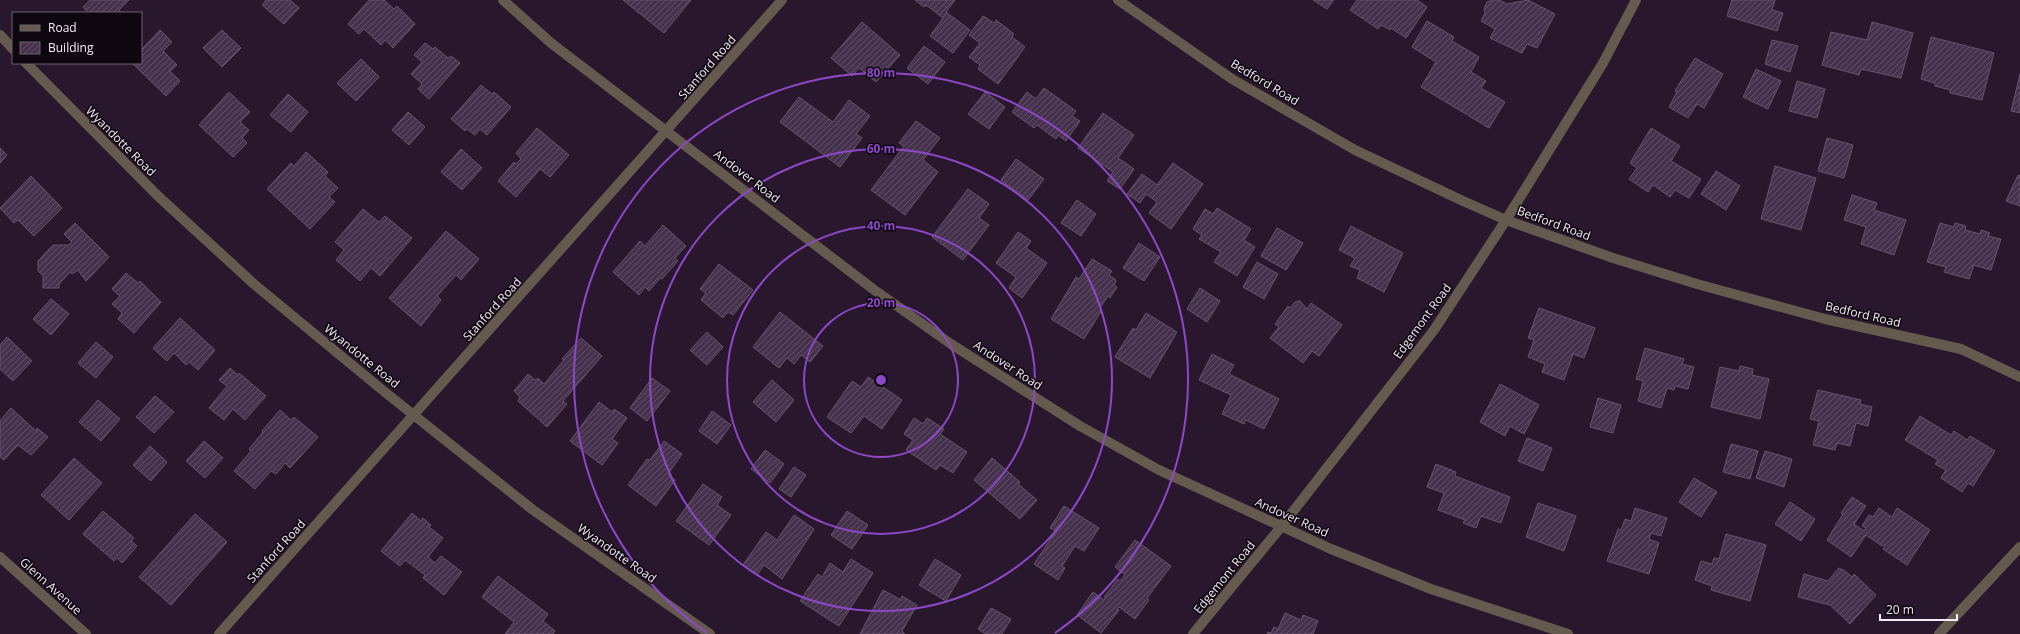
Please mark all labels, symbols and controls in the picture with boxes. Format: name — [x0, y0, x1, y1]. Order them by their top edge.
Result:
legend — [12, 12, 142, 64]
text: Road — [48, 19, 77, 36]
street label: Stanford Road — [674, 31, 740, 103]
text: Building — [48, 39, 94, 56]
street label: Bedford Road — [1228, 55, 1302, 109]
text: 80 m — [867, 64, 895, 81]
street label: Wyandotte Road — [82, 102, 160, 180]
text: 60 m — [867, 140, 895, 157]
street label: Andover Road — [710, 145, 784, 207]
street label: Bedford Road — [1515, 202, 1593, 244]
text: 40 m — [867, 217, 895, 234]
street label: Stanford Road — [459, 274, 525, 344]
street label: Edgemont Road — [1389, 280, 1455, 362]
text: 20 m — [867, 294, 895, 311]
street label: Bedford Road — [1824, 297, 1902, 331]
street label: Wyandotte Road — [321, 320, 403, 392]
street label: Andover Road — [970, 336, 1046, 394]
centre of rings — [874, 373, 888, 387]
street label: Andover Road — [1253, 493, 1331, 541]
street label: Stanford Road — [243, 516, 309, 586]
street label: Wyandotte Road — [574, 519, 660, 587]
street label: Edgemont Road — [1189, 537, 1259, 617]
street label: Glenn Avenue — [16, 554, 86, 619]
scale bar — [1880, 596, 1957, 622]
text: 20 m — [1886, 601, 1914, 618]

